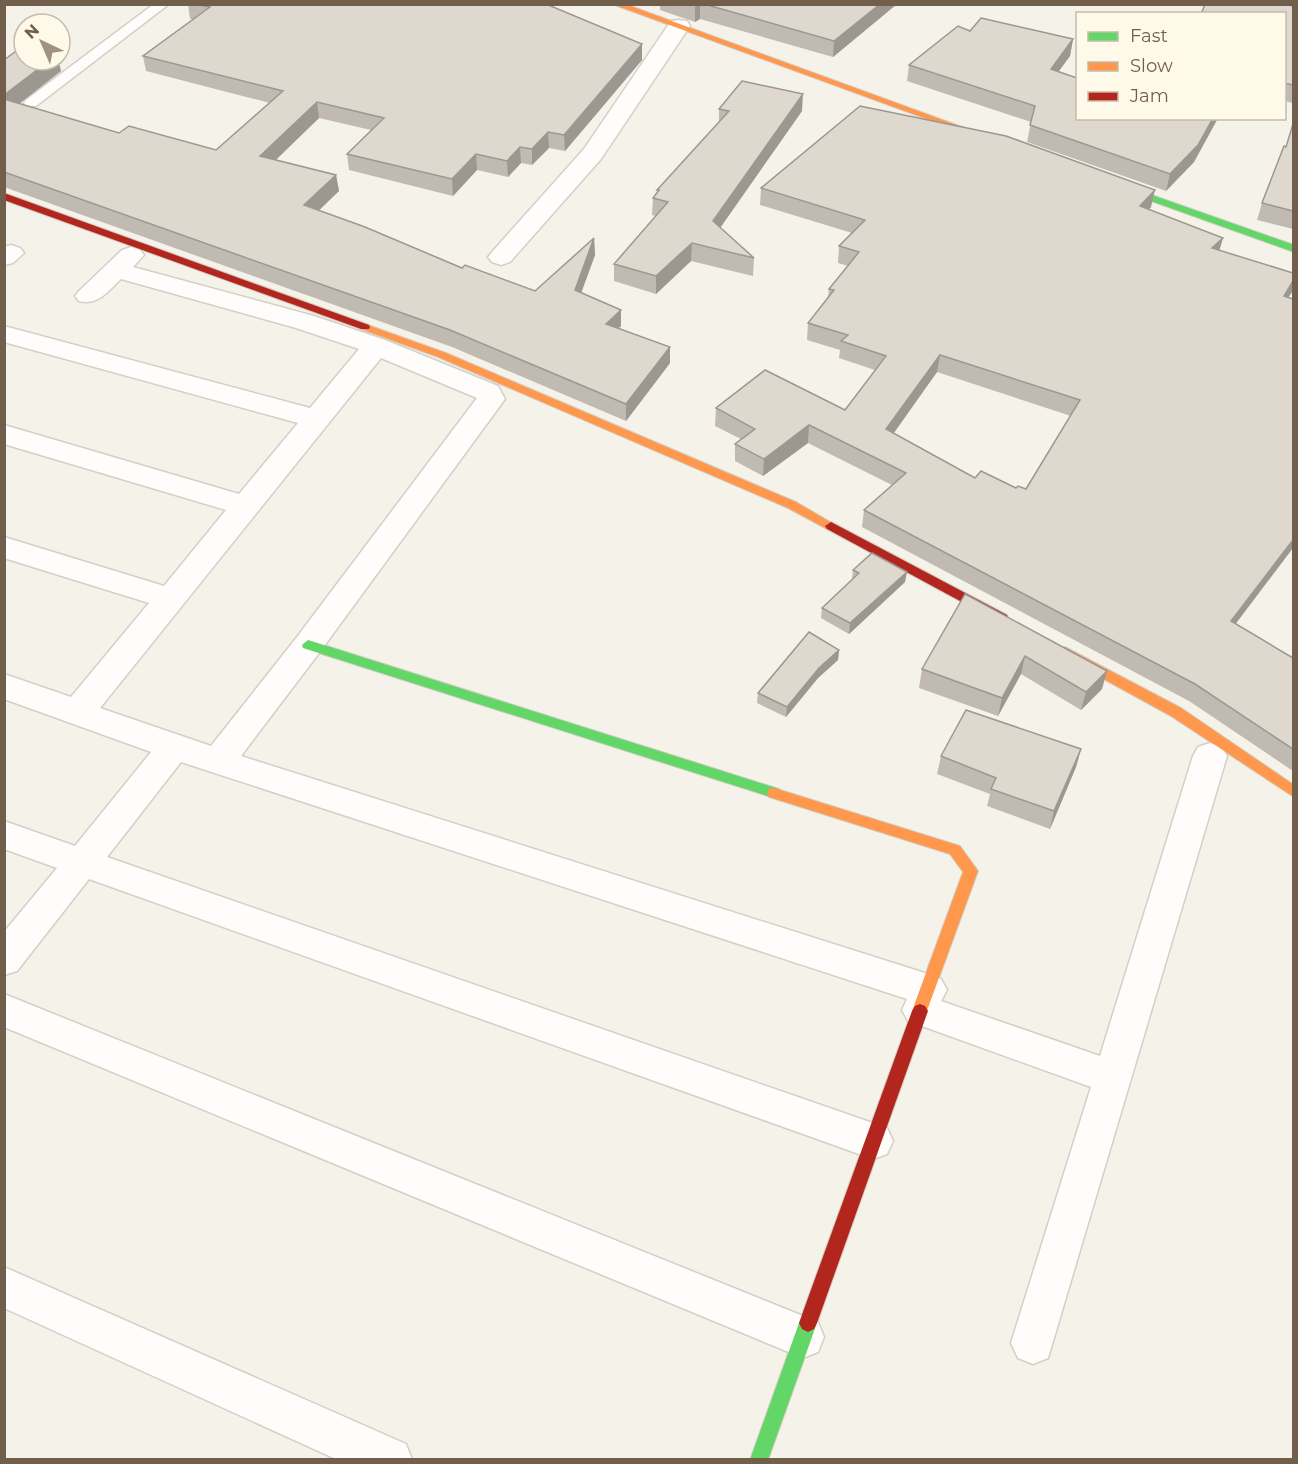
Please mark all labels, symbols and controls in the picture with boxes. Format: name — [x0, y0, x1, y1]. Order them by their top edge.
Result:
north arrow — [12, 12, 72, 72]
legend — [1076, 12, 1286, 120]
text: N — [21, 20, 43, 43]
text: Fast — [1130, 25, 1168, 47]
text: Slow — [1130, 55, 1173, 77]
text: Jam — [1129, 85, 1169, 107]

